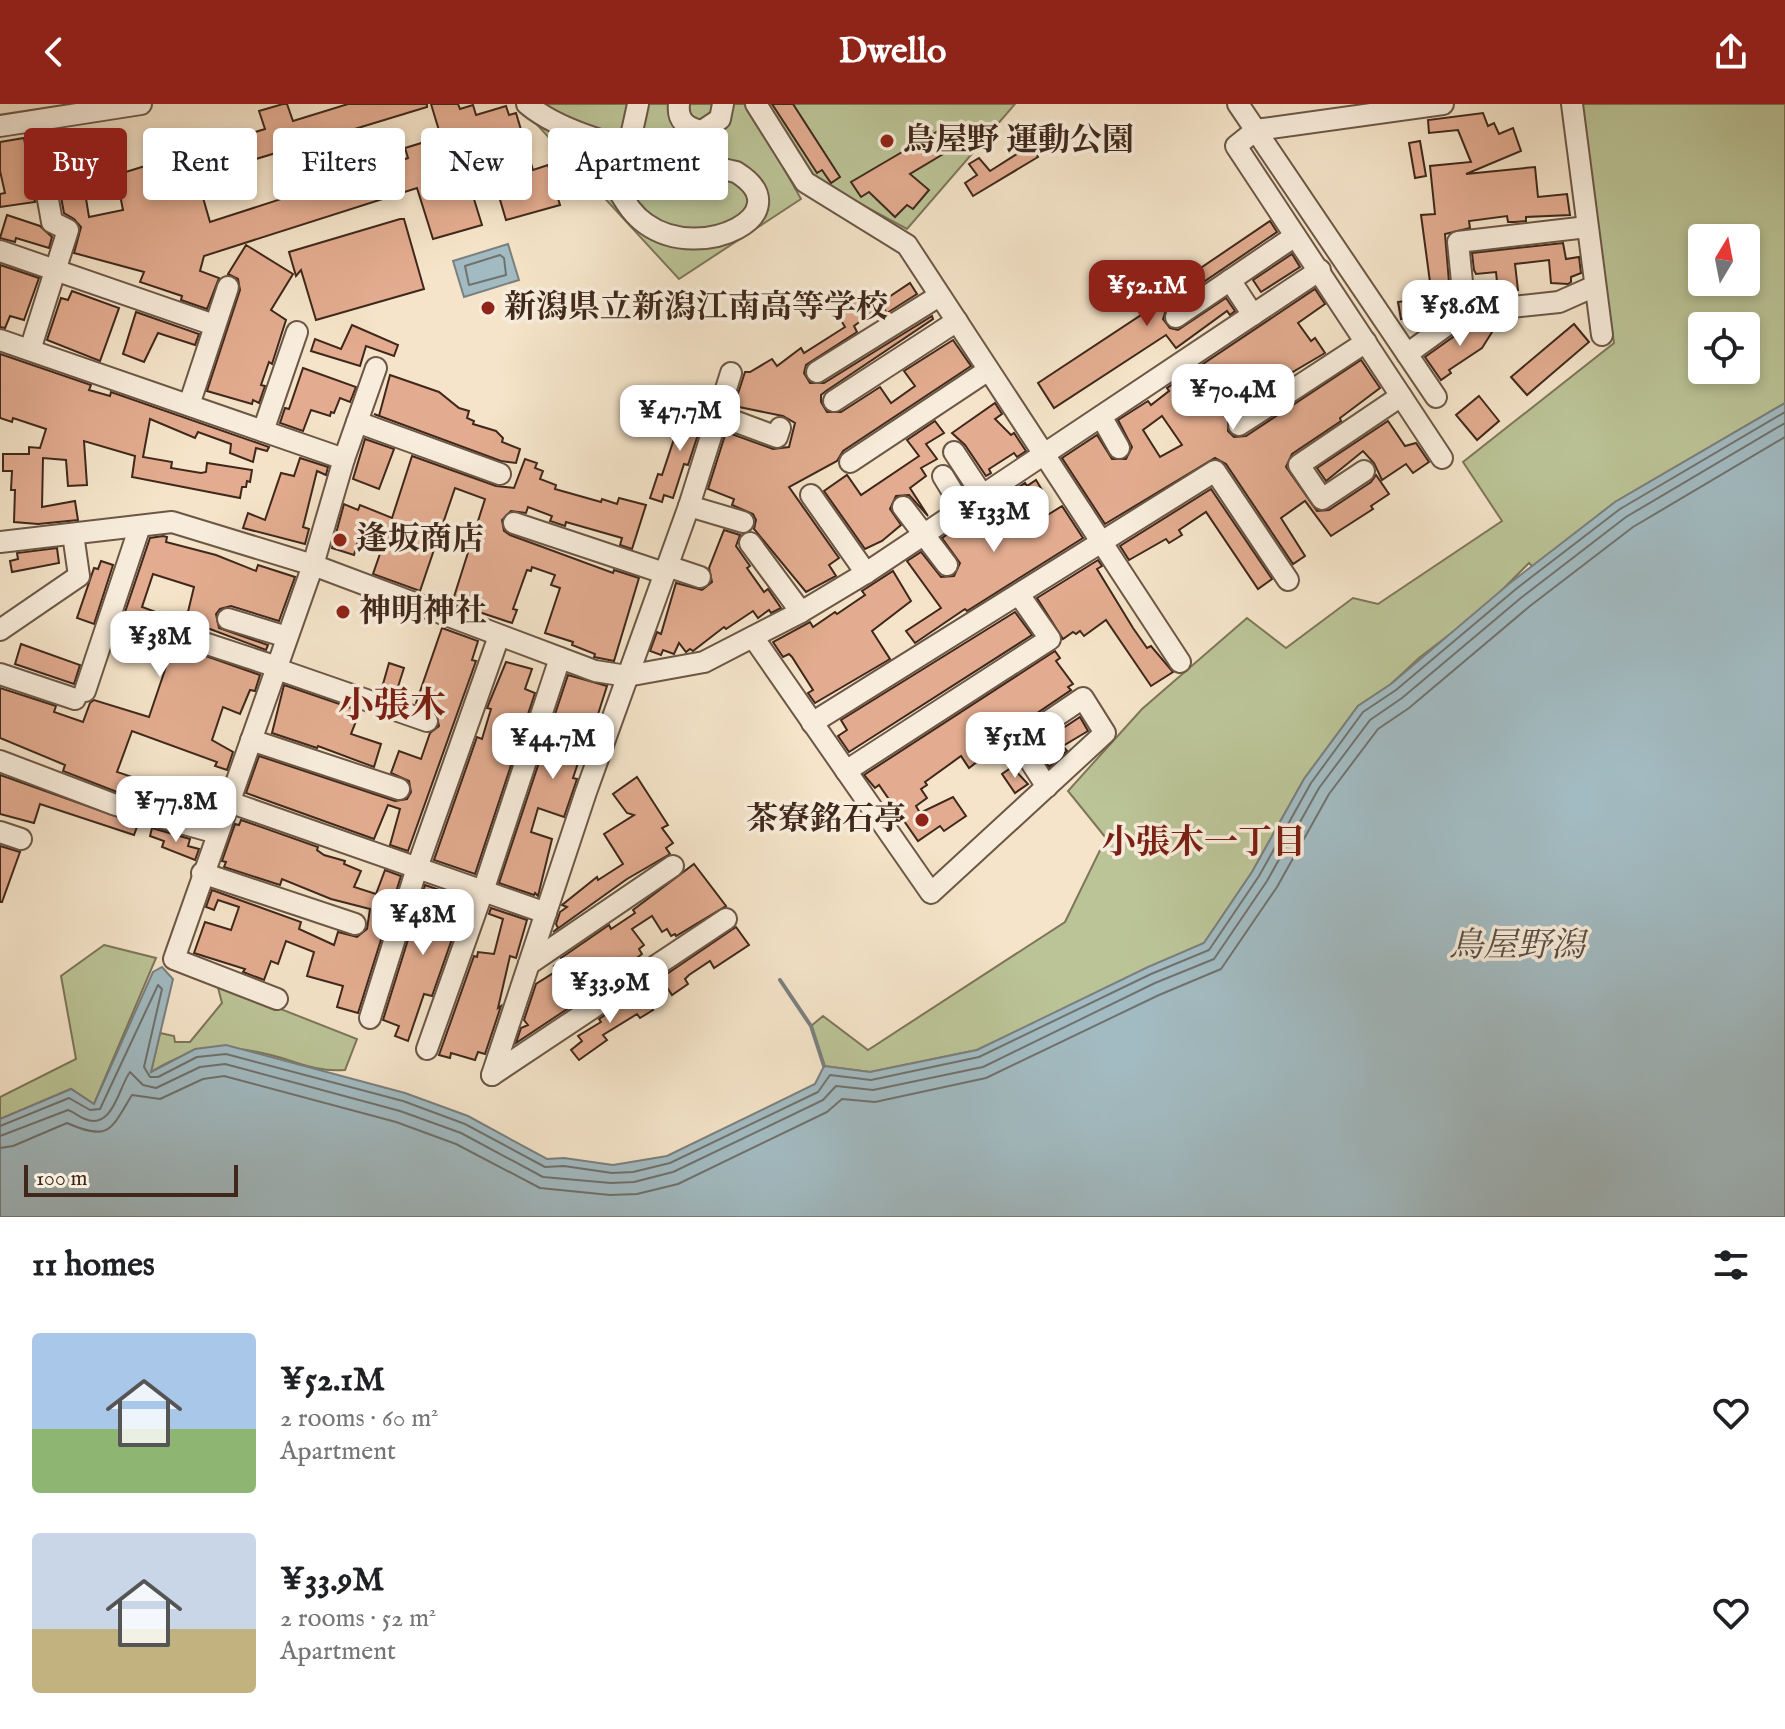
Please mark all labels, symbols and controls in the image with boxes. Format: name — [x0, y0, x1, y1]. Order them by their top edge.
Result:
text: Dwello — [839, 29, 946, 75]
icon: back — [32, 30, 76, 74]
icon: share — [1709, 30, 1753, 74]
place label: 鳥屋野 運動公園 — [903, 121, 1134, 162]
chip: Buy — [24, 128, 127, 200]
chip: Rent — [143, 128, 257, 200]
chip: Filters — [273, 128, 405, 200]
chip: New — [421, 128, 532, 200]
chip: Apartment — [548, 128, 728, 200]
marker: 鳥屋野 運動公園 — [878, 132, 896, 150]
north arrow — [1688, 224, 1760, 296]
map controls — [1688, 224, 1760, 384]
pin: ¥52.1M — [1082, 260, 1212, 328]
text: ¥52.1M — [1107, 269, 1187, 302]
pin: ¥58.6M — [1395, 280, 1525, 348]
place label: 新潟県立新潟江南高等学校 — [504, 288, 888, 329]
text: ¥58.6M — [1420, 289, 1500, 322]
marker: 新潟県立新潟江南高等学校 — [479, 299, 497, 317]
button: locate — [1688, 312, 1760, 384]
pin: ¥70.4M — [1168, 364, 1298, 432]
text: ¥70.4M — [1190, 373, 1276, 406]
pin: ¥47.7M — [615, 385, 745, 453]
text: ¥47.7M — [638, 394, 722, 427]
pin: ¥133M — [938, 486, 1050, 554]
text: ¥133M — [958, 495, 1030, 528]
place label: 逢坂商店 — [356, 520, 484, 561]
marker: 逢坂商店 — [331, 531, 349, 549]
place label: 神明神社 — [359, 592, 487, 633]
marker: 神明神社 — [334, 603, 352, 621]
pin: ¥38M — [113, 611, 207, 679]
text: ¥38M — [128, 620, 192, 653]
district label: 小張木 — [338, 684, 446, 730]
pin: ¥51M — [968, 712, 1062, 780]
pin: ¥44.7M — [488, 713, 618, 781]
text: ¥51M — [984, 721, 1046, 754]
text: ¥44.7M — [510, 722, 596, 755]
pin: ¥77.8M — [111, 776, 241, 844]
text: ¥77.8M — [134, 785, 218, 818]
place label: 茶寮銘石亭 — [746, 800, 906, 841]
marker: 茶寮銘石亭 — [913, 811, 931, 829]
district label: 小張木一丁目 — [1102, 822, 1306, 865]
pin: ¥48M — [376, 889, 470, 957]
text: ¥48M — [390, 898, 456, 931]
water label: 鳥屋野潟 — [1449, 925, 1589, 968]
pin: ¥33.9M — [545, 957, 675, 1025]
text: ¥33.9M — [570, 966, 650, 999]
scale bar — [24, 1161, 238, 1197]
text: 100 m — [36, 1165, 88, 1193]
icon: filters — [1709, 1243, 1753, 1287]
text: 11 homes — [32, 1244, 155, 1287]
text: ¥52.1M — [280, 1359, 385, 1402]
icon: home — [96, 1365, 192, 1461]
icon: heart — [1709, 1391, 1753, 1435]
text: 2 rooms · 60 m² — [280, 1402, 439, 1435]
text: Apartment — [280, 1435, 396, 1468]
text: ¥33.9M — [280, 1559, 384, 1602]
icon: home — [96, 1565, 192, 1661]
icon: heart — [1709, 1591, 1753, 1635]
text: 2 rooms · 52 m² — [280, 1602, 436, 1635]
text: Apartment — [280, 1635, 396, 1668]

